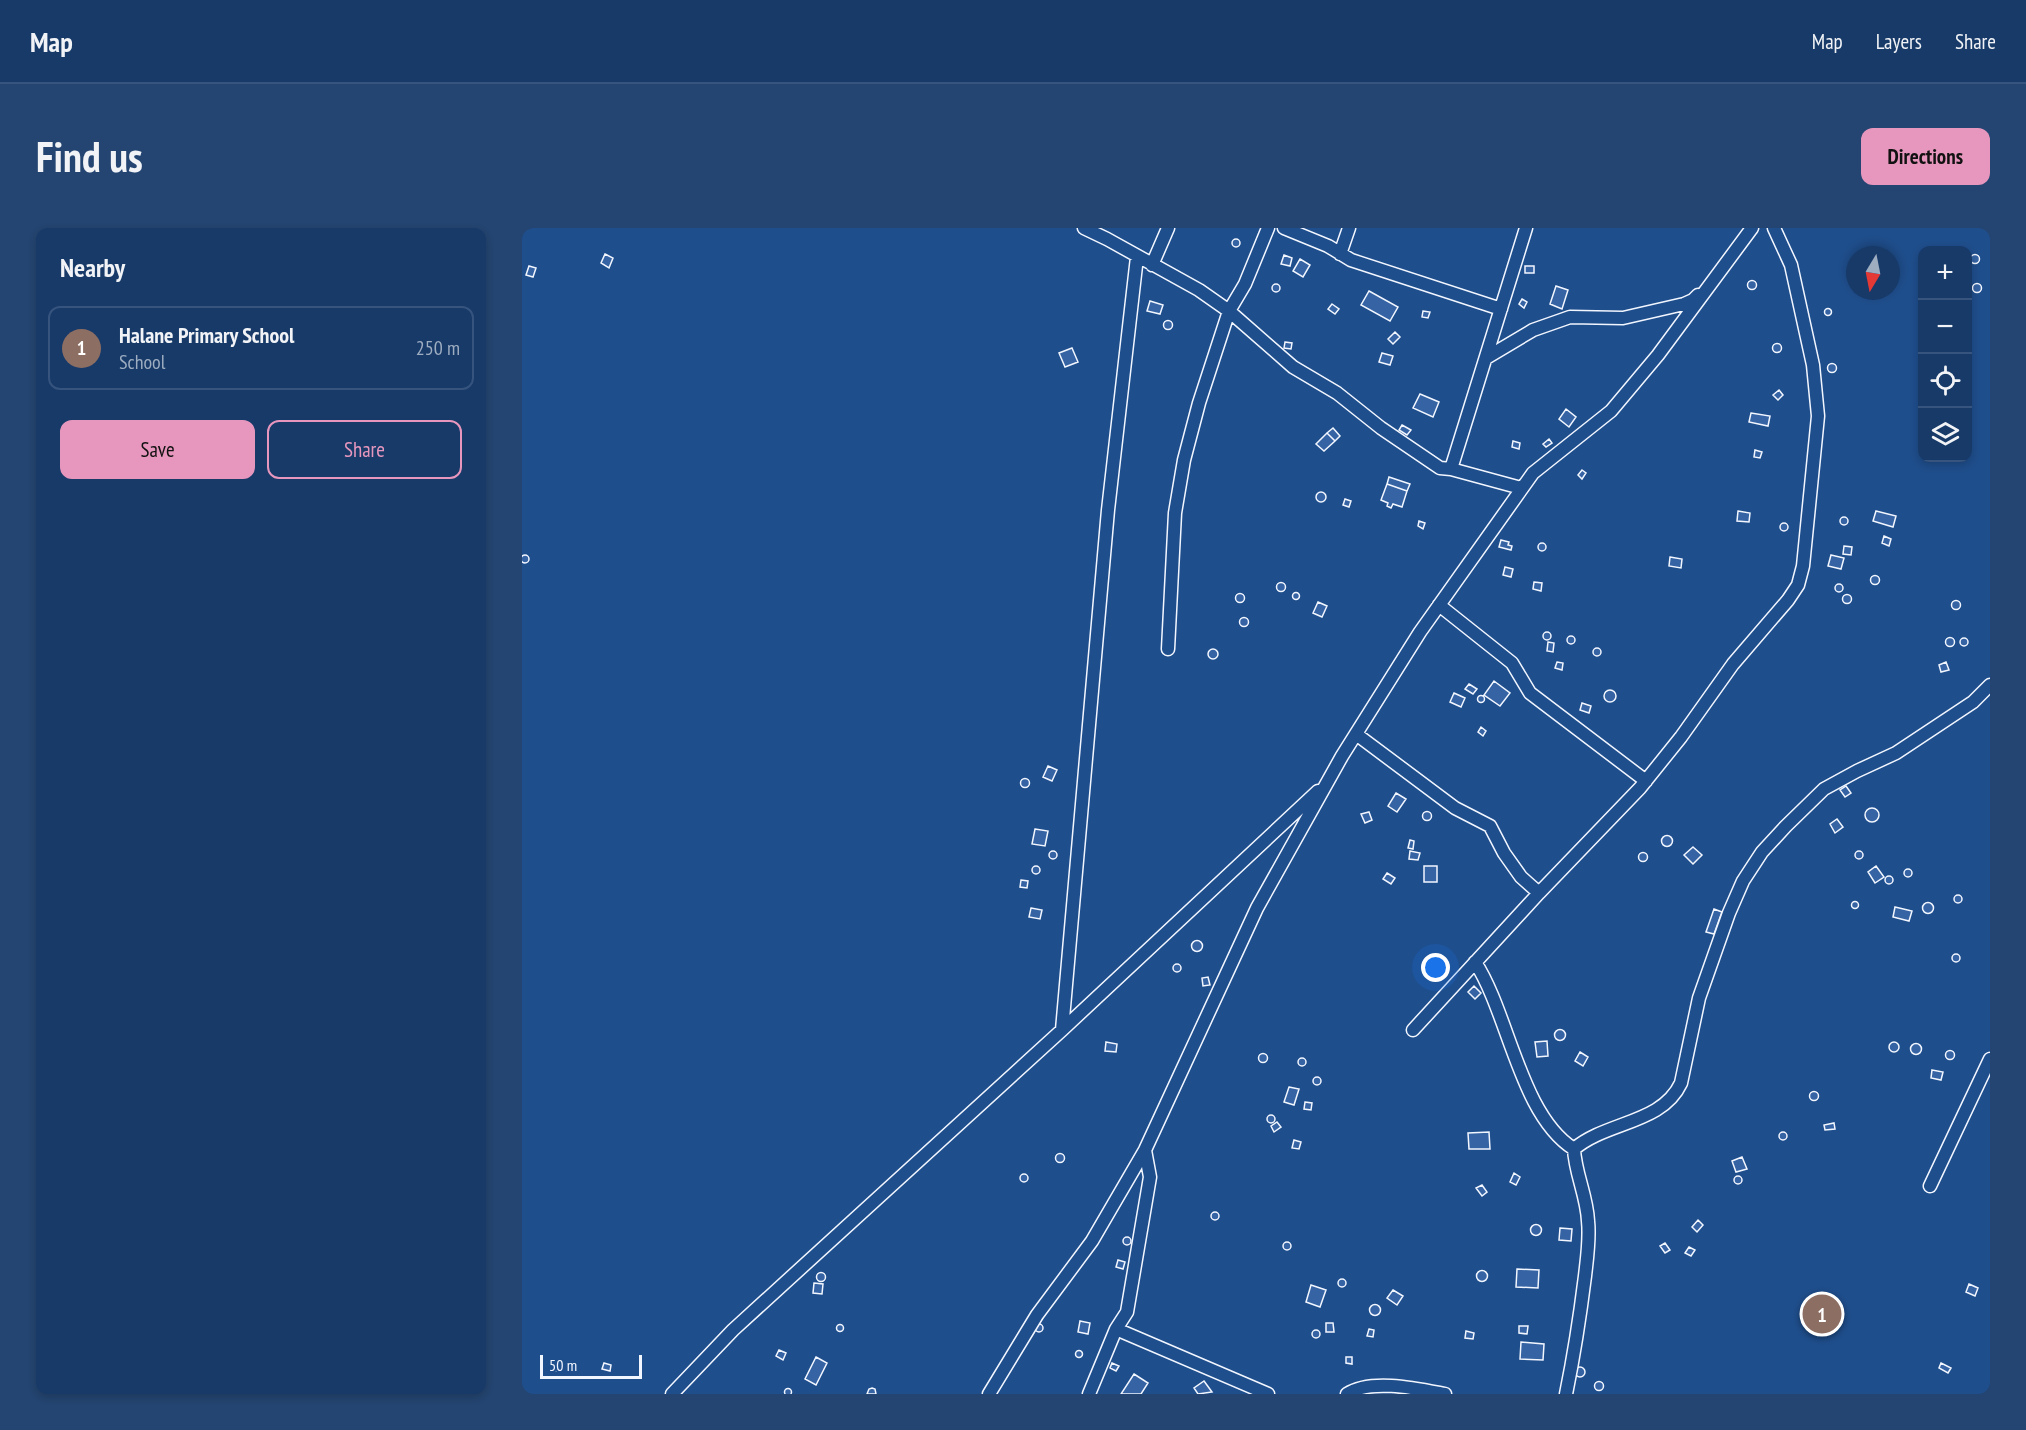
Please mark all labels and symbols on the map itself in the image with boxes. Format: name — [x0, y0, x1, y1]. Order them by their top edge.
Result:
north arrow — [1846, 246, 1900, 300]
your location — [1421, 953, 1450, 982]
pin: 1 — [1802, 1292, 1842, 1336]
scale bar — [540, 1352, 642, 1380]

